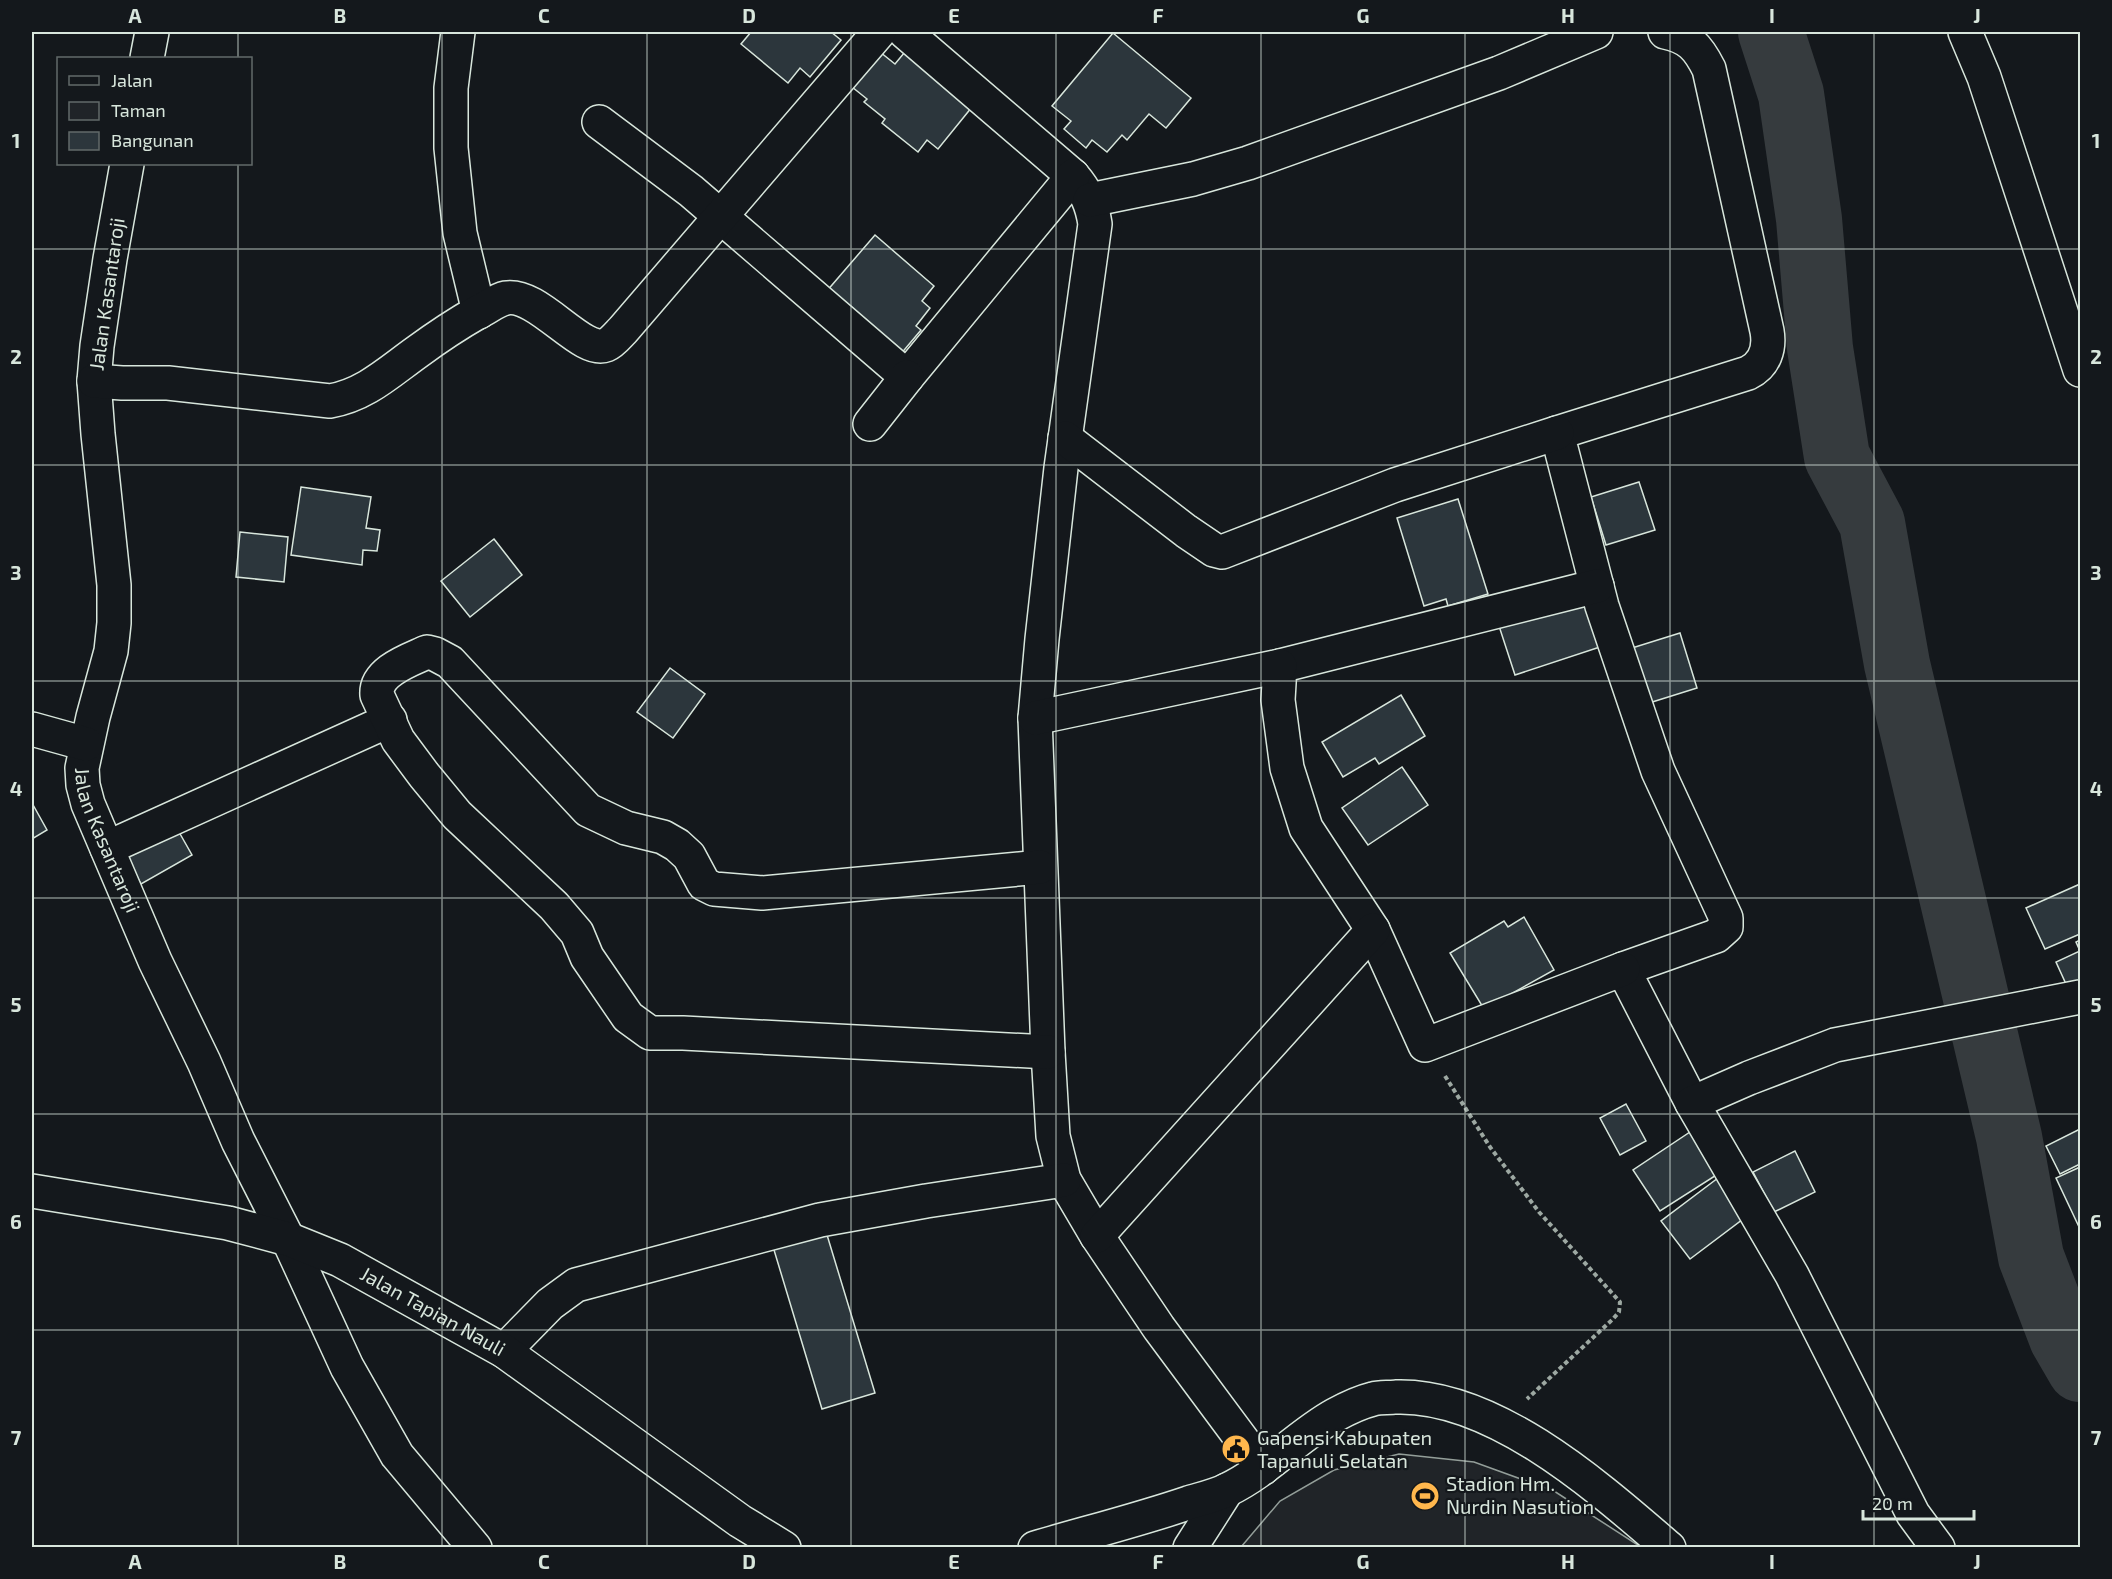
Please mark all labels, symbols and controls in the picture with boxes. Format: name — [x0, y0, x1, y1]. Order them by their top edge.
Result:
text: A — [128, 3, 142, 27]
text: B — [334, 3, 346, 27]
text: C — [538, 3, 550, 27]
text: D — [742, 3, 756, 27]
text: E — [948, 3, 960, 27]
text: F — [1152, 3, 1164, 27]
text: G — [1357, 3, 1369, 27]
text: H — [1561, 3, 1575, 27]
text: I — [1769, 3, 1775, 27]
text: J — [1973, 3, 1981, 27]
legend — [57, 57, 252, 165]
text: Jalan — [111, 69, 153, 91]
text: Taman — [111, 99, 166, 121]
text: 1 — [12, 128, 20, 152]
text: 1 — [2092, 128, 2100, 152]
text: Bangunan — [111, 129, 194, 151]
street label: Jalan Kasantaroji — [83, 216, 129, 372]
text: 2 — [10, 344, 22, 368]
text: 2 — [2090, 344, 2102, 368]
text: 3 — [10, 560, 22, 584]
text: 3 — [2090, 560, 2102, 584]
street label: Jalan Kasantaroji — [71, 767, 146, 916]
text: 4 — [10, 776, 23, 800]
text: 4 — [2090, 776, 2103, 800]
text: 5 — [10, 992, 22, 1016]
text: 5 — [2090, 992, 2102, 1016]
text: 6 — [10, 1209, 22, 1233]
text: 6 — [2090, 1209, 2102, 1233]
street label: Jalan Tapian Nauli — [357, 1261, 510, 1361]
text: 7 — [11, 1425, 22, 1449]
place label: Gapensi Kabupaten Tapanuli Selatan — [1257, 1425, 1432, 1472]
text: 7 — [2091, 1425, 2102, 1449]
public building icon: Gapensi Kabupaten Tapanuli Selatan — [1220, 1433, 1252, 1465]
place label: Stadion Hm. Nurdin Nasution — [1446, 1471, 1594, 1518]
sports icon: Stadion Hm. Nurdin Nasution — [1409, 1480, 1441, 1512]
scale bar — [1863, 1483, 1974, 1521]
text: 20 m — [1872, 1492, 1913, 1514]
text: A — [128, 1549, 142, 1573]
text: B — [334, 1549, 346, 1573]
text: C — [538, 1549, 550, 1573]
text: D — [742, 1549, 756, 1573]
text: E — [948, 1549, 960, 1573]
text: F — [1152, 1549, 1164, 1573]
text: G — [1357, 1549, 1369, 1573]
text: H — [1561, 1549, 1575, 1573]
text: I — [1769, 1549, 1775, 1573]
text: J — [1973, 1549, 1981, 1573]

